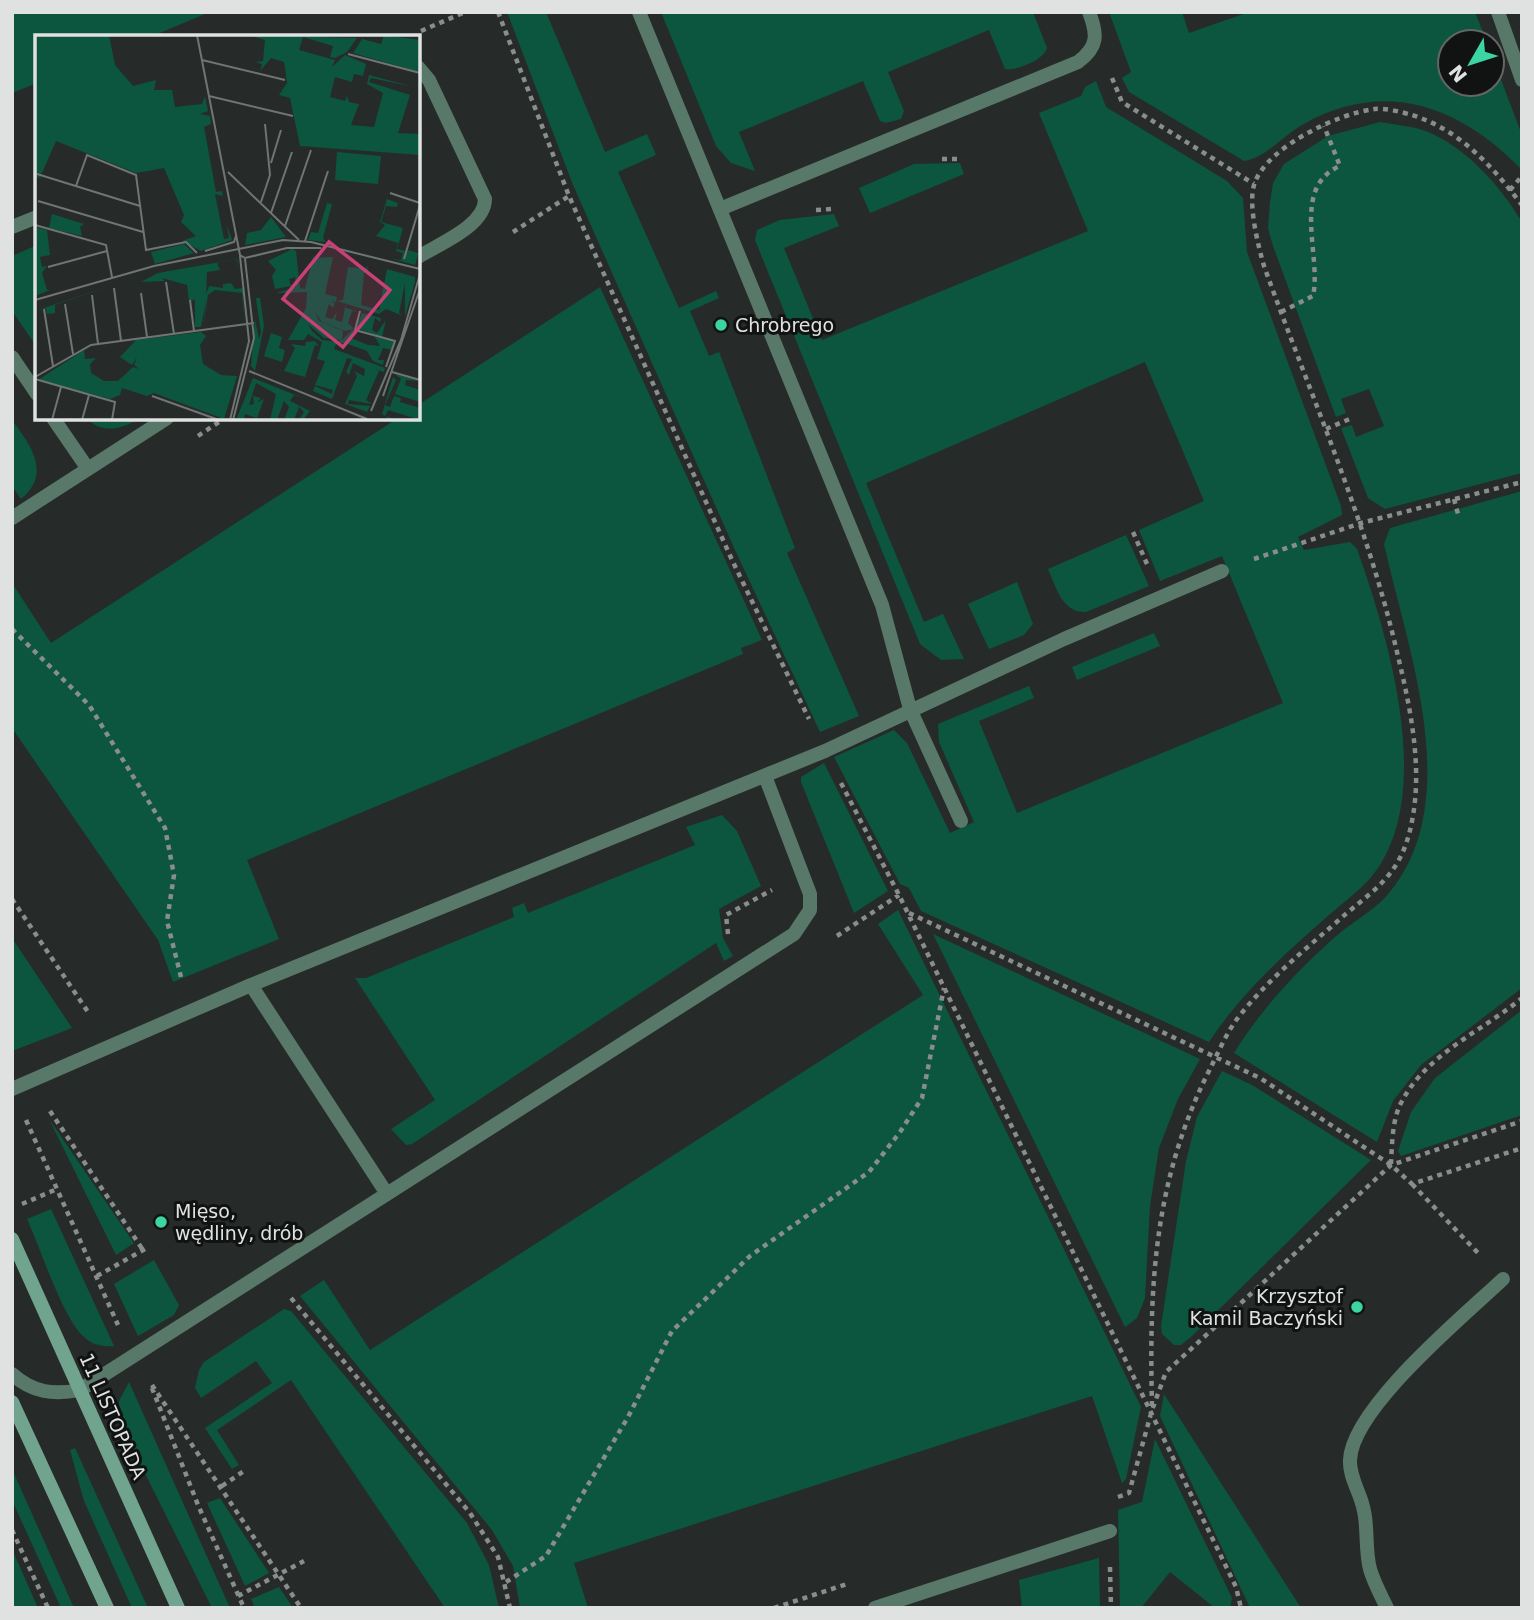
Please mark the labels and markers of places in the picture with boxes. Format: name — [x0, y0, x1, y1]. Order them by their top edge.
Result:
place label: Chrobrego — [735, 314, 834, 336]
marker: Chrobrego — [713, 317, 729, 333]
place label: Mięso, wędliny, drób — [175, 1200, 303, 1244]
marker: Mięso, wędliny, drób — [153, 1214, 169, 1230]
place label: Krzysztof Kamil Baczyński — [1190, 1285, 1344, 1329]
marker: Krzysztof Kamil Baczyński — [1349, 1299, 1365, 1315]

